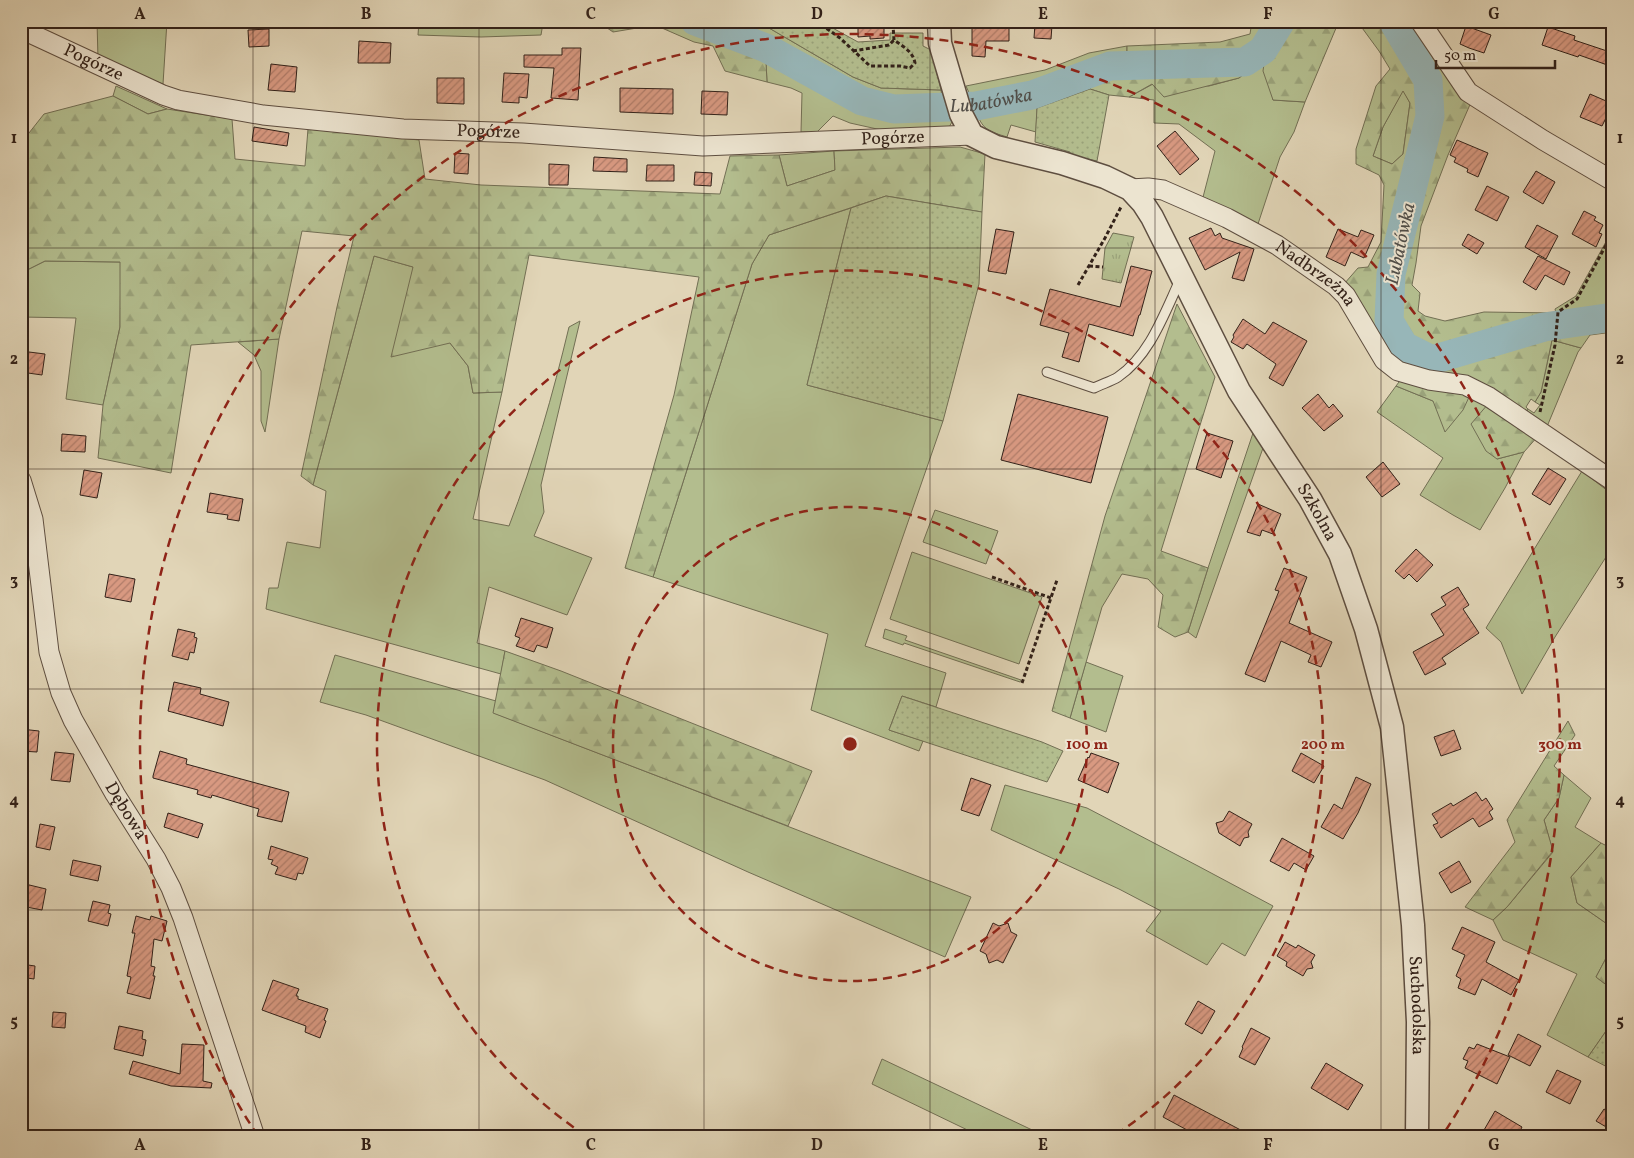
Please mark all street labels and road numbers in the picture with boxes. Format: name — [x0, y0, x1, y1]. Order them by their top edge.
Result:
street label: Pogórze — [59, 38, 128, 87]
street label: Pogórze — [456, 118, 521, 145]
street label: Pogórze — [861, 124, 925, 152]
street label: Nadbrzeżna — [1270, 235, 1362, 311]
street label: Szkolna — [1290, 478, 1343, 546]
street label: Dębowa — [98, 777, 153, 845]
street label: Suchodolska — [1402, 955, 1431, 1055]

